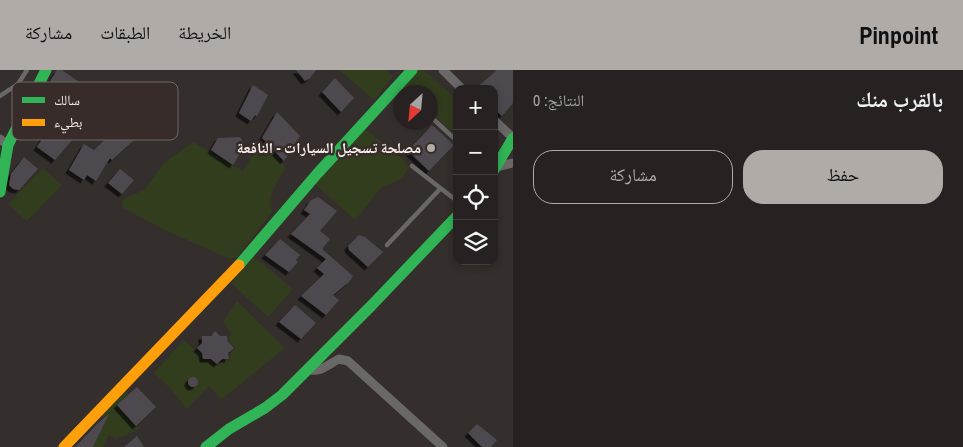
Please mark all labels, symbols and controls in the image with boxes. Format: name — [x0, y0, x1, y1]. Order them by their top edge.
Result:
text: Pinpoint — [859, 19, 938, 51]
text: مشاركة — [25, 20, 72, 45]
text: الطبقات — [100, 20, 150, 45]
text: الخريطة — [178, 20, 231, 45]
legend — [12, 82, 178, 140]
north arrow — [393, 85, 438, 130]
map controls — [453, 85, 498, 265]
button: + — [453, 85, 498, 130]
text: بالقرب منك — [856, 85, 943, 114]
text: النتائج: 0 — [533, 89, 584, 111]
text: سالك — [54, 91, 80, 109]
text: بطيء — [54, 113, 83, 134]
button: − — [453, 130, 498, 175]
place label: مصلحة تسجيل السيارات - النافعة — [237, 137, 421, 158]
marker: مصلحة تسجيل السيارات - النافعة — [425, 142, 437, 154]
button: مشاركة — [533, 150, 733, 204]
button: حفظ — [743, 150, 943, 204]
button: locate — [453, 175, 498, 220]
button: layers — [453, 220, 498, 265]

